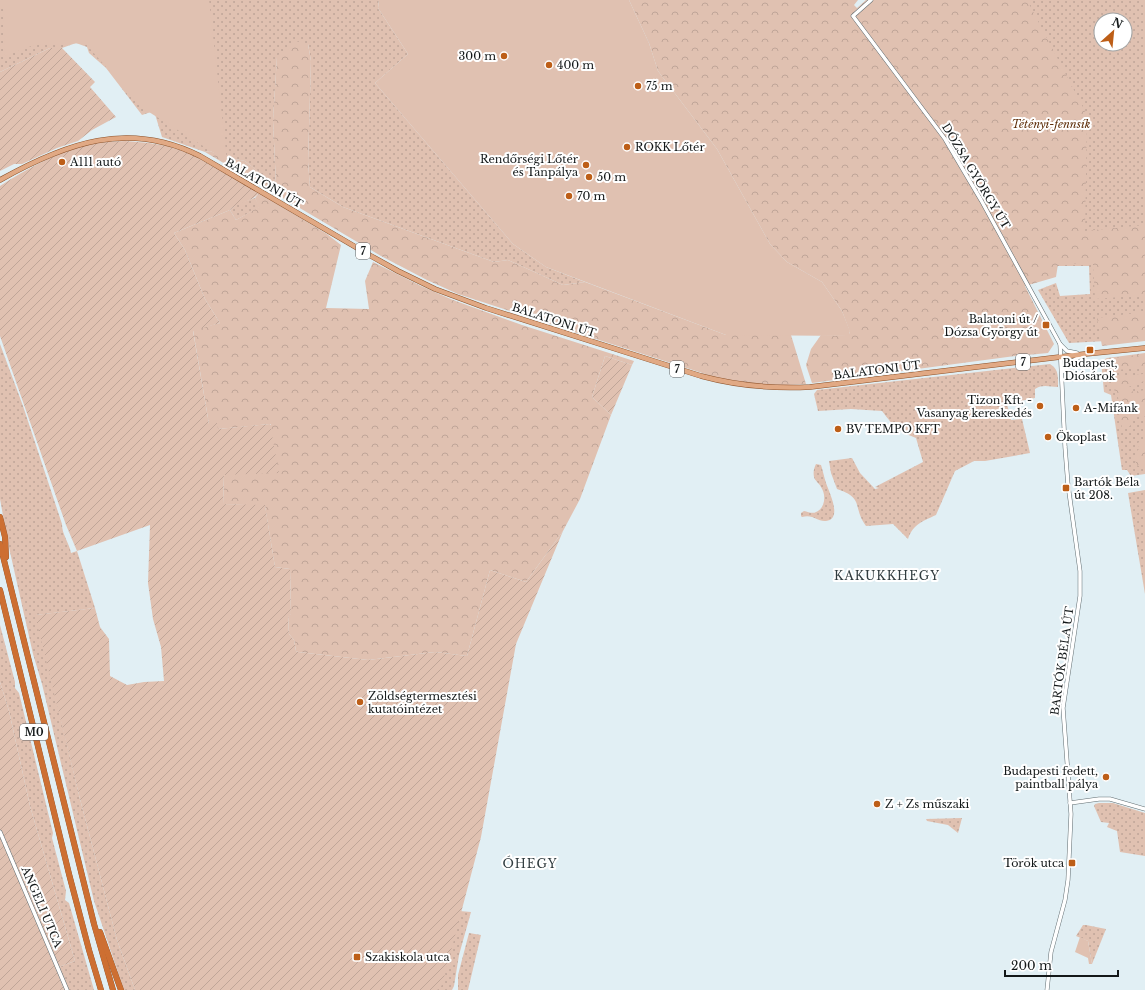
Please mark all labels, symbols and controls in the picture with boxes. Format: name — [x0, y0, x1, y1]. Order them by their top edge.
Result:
north arrow — [1093, 12, 1133, 52]
text: N — [1110, 15, 1126, 32]
place label: 300 m — [459, 49, 496, 63]
marker: 300 m — [499, 51, 509, 61]
place label: 400 m — [557, 58, 594, 72]
marker: 400 m — [544, 60, 554, 70]
place label: 75 m — [646, 79, 673, 93]
marker: 75 m — [633, 81, 643, 91]
park label: Tétényi-fennsík — [1012, 117, 1091, 131]
street label: DÓZSA GYÖRGY ÚT — [939, 121, 1013, 232]
place label: ROKK Lőtér — [635, 140, 705, 154]
marker: ROKK Lőtér — [622, 142, 632, 152]
place label: Rendőrségi Lőtér és Tanpálya — [480, 152, 579, 179]
place label: A111 autó — [69, 155, 121, 169]
street label: BALATONI ÚT — [223, 155, 305, 211]
marker: A111 autó — [57, 157, 67, 167]
marker: Rendőrségi Lőtér és Tanpálya — [581, 160, 591, 170]
place label: 50 m — [597, 170, 626, 184]
marker: 50 m — [584, 172, 594, 182]
place label: 70 m — [577, 189, 606, 203]
marker: 70 m — [564, 191, 574, 201]
road number: 7 — [356, 243, 370, 259]
street label: BALATONI ÚT — [510, 300, 598, 340]
place label: Balatoni út / Dózsa György út — [944, 312, 1039, 339]
marker: Balatoni út / Dózsa György út — [1041, 320, 1051, 330]
marker: Budapest, Diósárok — [1085, 345, 1095, 355]
road number: 7 — [1016, 354, 1030, 370]
place label: Budapest, Diósárok — [1062, 356, 1118, 383]
street label: BALATONI ÚT — [833, 358, 921, 382]
road number: 7 — [670, 361, 684, 377]
place label: Tizon Kft. - Vasanyag kereskedés — [916, 393, 1032, 420]
marker: Tizon Kft. - Vasanyag kereskedés — [1035, 401, 1045, 411]
place label: A-Mifánk — [1083, 401, 1138, 415]
marker: A-Mifánk — [1071, 403, 1081, 413]
place label: BV TEMPO KFT — [846, 422, 940, 436]
marker: BV TEMPO KFT — [833, 424, 843, 434]
place label: Ökoplast — [1056, 430, 1107, 444]
marker: Ökoplast — [1043, 432, 1053, 442]
place label: Bartók Béla út 208. — [1074, 475, 1140, 502]
marker: Bartók Béla út 208. — [1061, 483, 1071, 493]
district label: KAKUKKHEGY — [834, 568, 940, 583]
street label: BARTÓK BÉLA ÚT — [1047, 606, 1077, 716]
place label: Zöldségtermesztési kutatóintézet — [368, 689, 477, 716]
marker: Zöldségtermesztési kutatóintézet — [355, 697, 365, 707]
road number: M0 — [20, 724, 48, 740]
place label: Budapesti fedett, paintball pálya — [1003, 764, 1099, 791]
marker: Budapesti fedett, paintball pálya — [1101, 772, 1111, 782]
place label: Z + Zs műszaki — [885, 797, 970, 811]
marker: Z + Zs műszaki — [872, 799, 882, 809]
district label: ÓHEGY — [502, 855, 558, 871]
place label: Török utca — [1004, 856, 1065, 870]
marker: Török utca — [1067, 858, 1077, 868]
street label: ANGELI UTCA — [18, 863, 66, 950]
place label: Szakiskola utca — [365, 950, 450, 964]
marker: Szakiskola utca — [352, 952, 362, 962]
scale bar — [1005, 952, 1118, 978]
text: 200 m — [1011, 958, 1052, 973]

